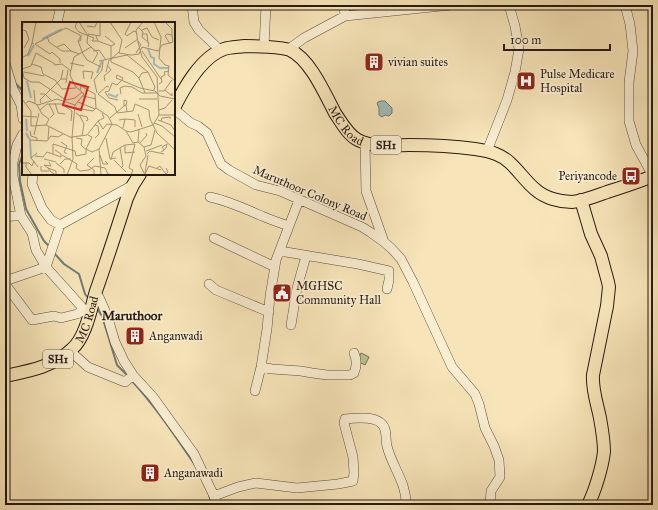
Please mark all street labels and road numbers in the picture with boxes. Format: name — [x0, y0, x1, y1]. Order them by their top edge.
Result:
street label: MC Road — [325, 103, 366, 149]
road number: SH1 — [371, 136, 401, 154]
street label: Maruthoor Colony Road — [251, 163, 369, 223]
street label: MC Road — [72, 295, 101, 345]
road number: SH1 — [43, 350, 73, 368]

